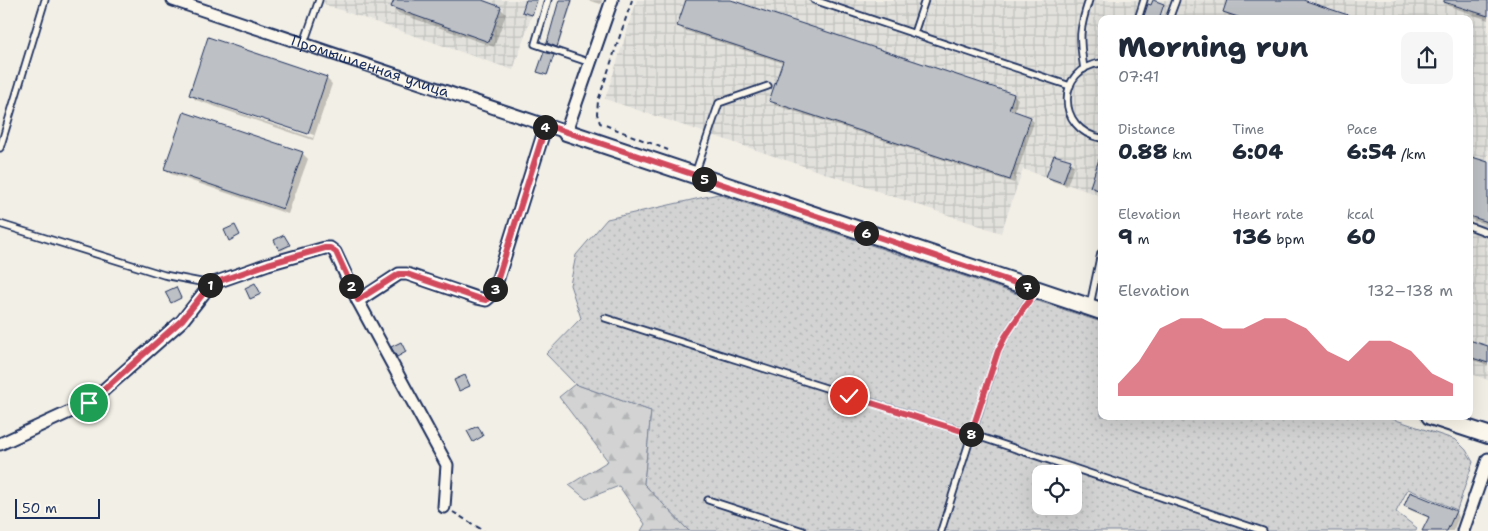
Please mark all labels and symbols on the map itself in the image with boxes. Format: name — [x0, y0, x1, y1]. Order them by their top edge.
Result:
street label: Промышленная улица — [288, 30, 453, 102]
pin: 4 — [532, 114, 558, 140]
pin: 5 — [692, 166, 716, 192]
pin: 6 — [854, 220, 878, 246]
pin: 1 — [198, 272, 222, 298]
pin: 2 — [338, 274, 364, 298]
pin: 7 — [1014, 274, 1040, 300]
pin: 3 — [482, 276, 508, 302]
pin — [828, 375, 870, 417]
pin — [68, 382, 110, 424]
pin: 8 — [958, 422, 984, 446]
scale bar — [15, 496, 100, 519]

